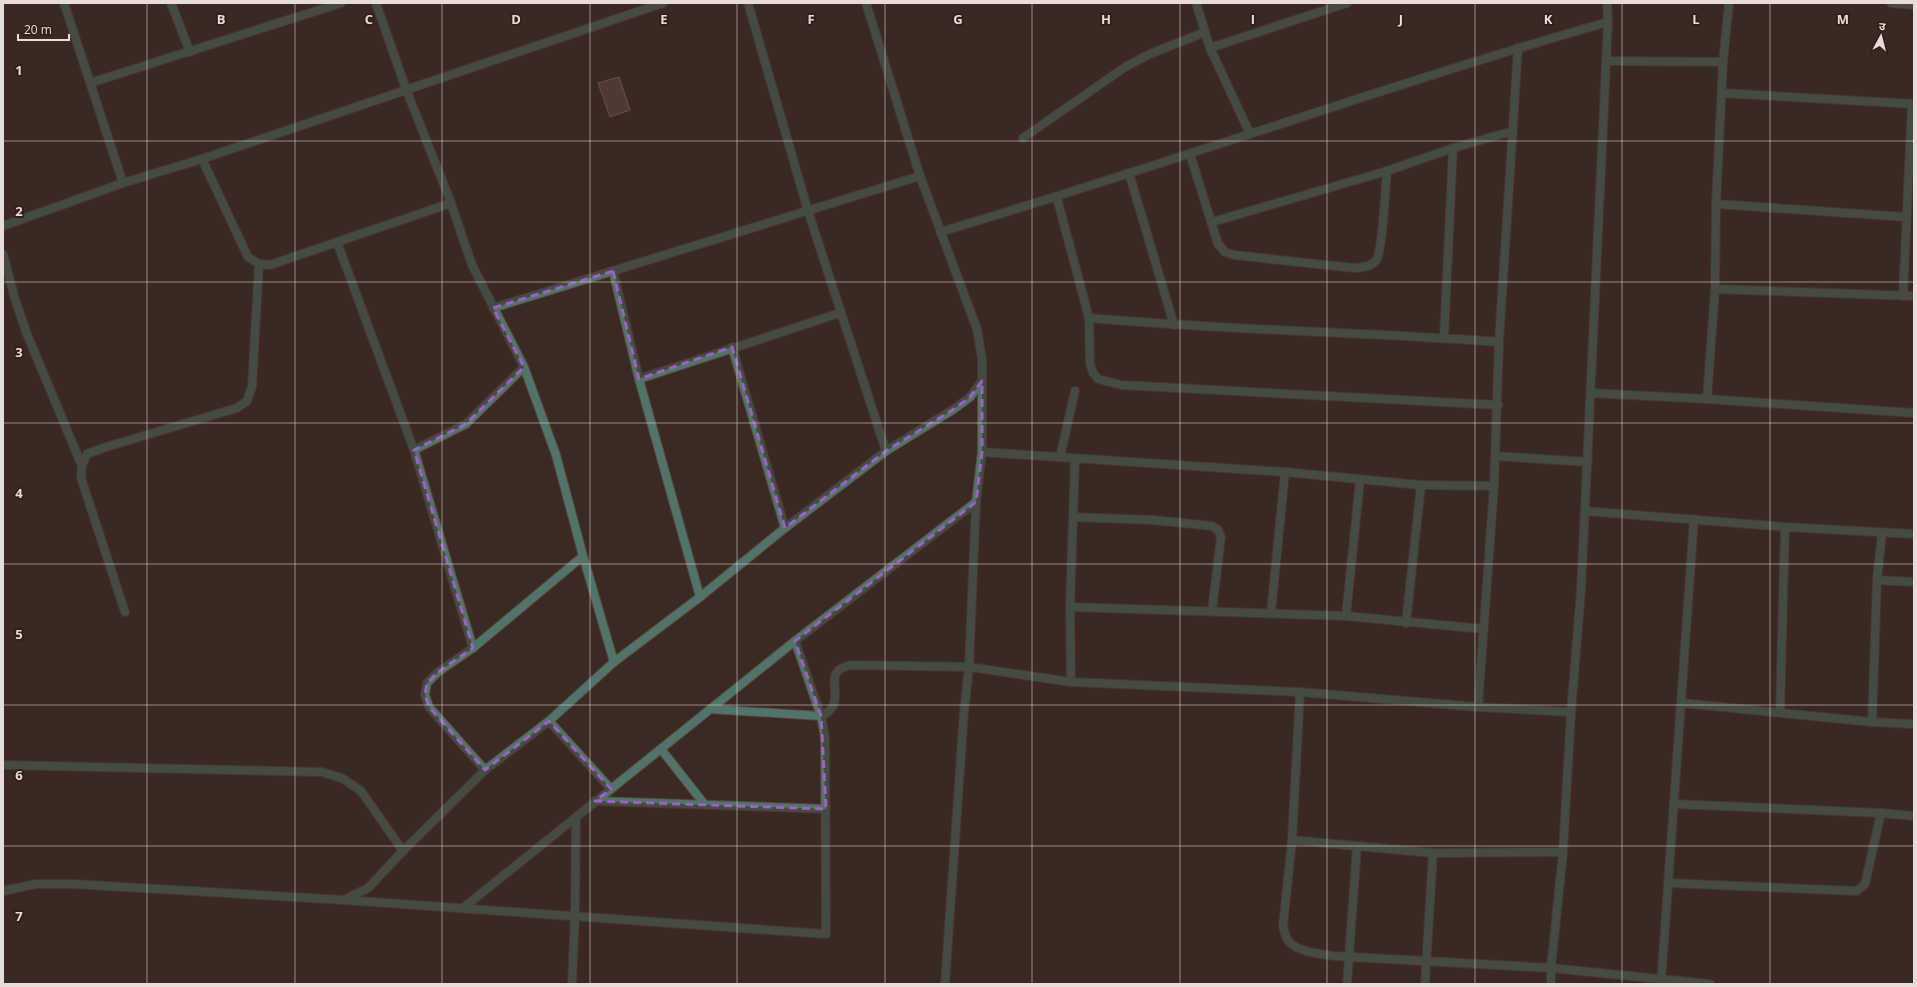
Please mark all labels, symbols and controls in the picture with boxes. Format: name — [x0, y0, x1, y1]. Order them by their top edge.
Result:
text: B — [217, 10, 226, 28]
text: C — [365, 10, 373, 28]
text: D — [511, 10, 521, 28]
text: E — [660, 10, 668, 28]
text: F — [807, 10, 815, 28]
text: G — [953, 10, 963, 28]
text: H — [1101, 10, 1111, 28]
text: I — [1251, 10, 1255, 28]
text: J — [1398, 10, 1403, 28]
text: K — [1544, 10, 1553, 28]
text: L — [1692, 10, 1700, 28]
text: M — [1837, 10, 1849, 28]
scale bar — [18, 16, 69, 42]
north arrow — [1861, 16, 1901, 56]
text: उ — [1878, 18, 1887, 33]
text: 20 m — [24, 21, 52, 38]
text: 1 — [15, 61, 23, 79]
text: 2 — [15, 202, 23, 220]
text: 3 — [15, 343, 23, 361]
text: 4 — [15, 484, 23, 502]
text: 5 — [15, 625, 23, 643]
text: 6 — [15, 766, 23, 784]
text: 7 — [15, 907, 23, 925]

